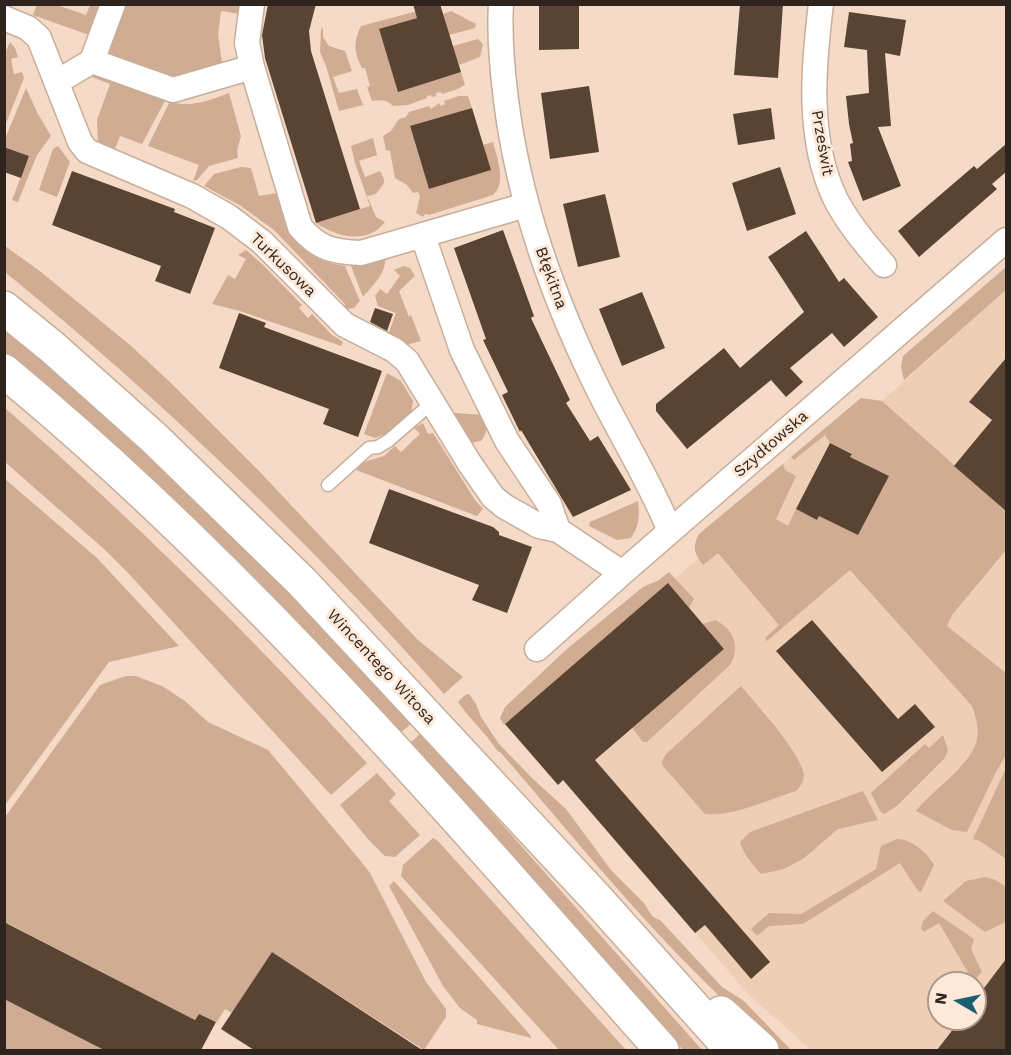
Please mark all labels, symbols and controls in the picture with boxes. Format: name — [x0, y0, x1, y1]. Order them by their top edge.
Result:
street label: Prześwit — [807, 109, 837, 177]
street label: Turkusowa — [246, 229, 320, 301]
street label: Błękitna — [531, 244, 571, 312]
street label: Szydłowska — [730, 407, 812, 481]
street label: Wincentego Witosa — [323, 605, 439, 729]
north arrow — [927, 971, 987, 1031]
text: N — [930, 991, 951, 1006]

